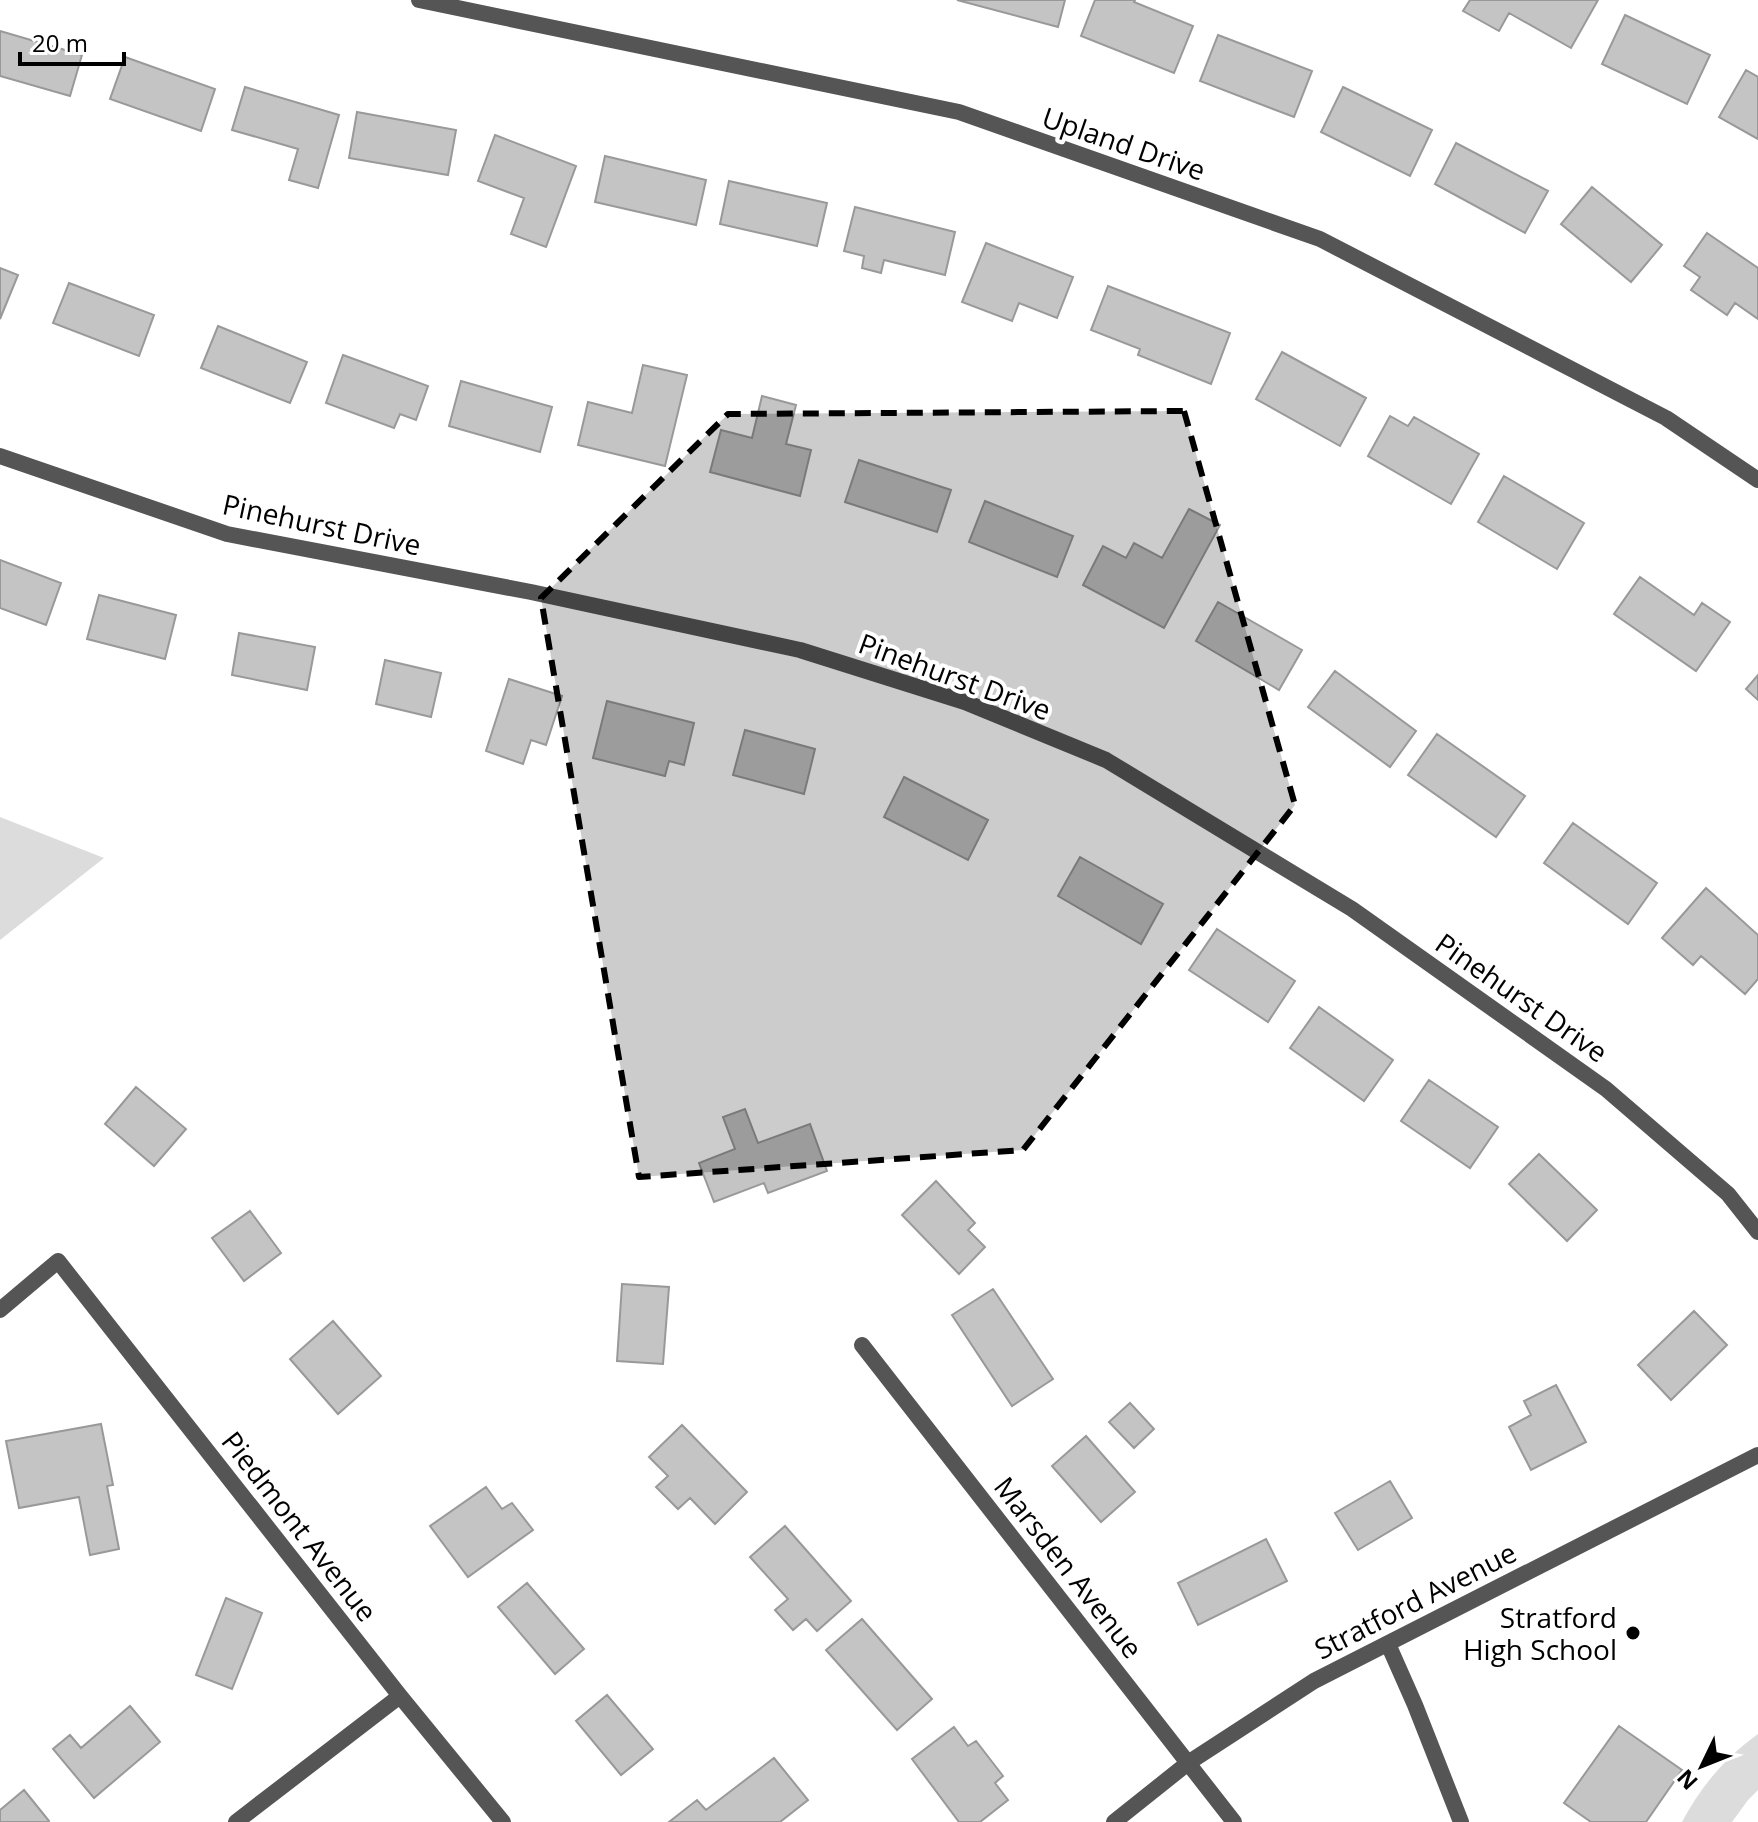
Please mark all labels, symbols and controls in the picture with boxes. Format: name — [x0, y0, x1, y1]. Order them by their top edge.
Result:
scale bar — [20, 16, 124, 66]
text: 20 m — [32, 26, 88, 59]
street label: Upland Drive — [1037, 97, 1211, 189]
street label: Pinehurst Drive — [219, 484, 425, 564]
street label: Pinehurst Drive — [854, 624, 1056, 728]
street label: Pinehurst Drive — [1428, 924, 1616, 1070]
street label: Piedmont Avenue — [214, 1423, 386, 1629]
street label: Marsden Avenue — [986, 1468, 1152, 1666]
street label: Stratford Avenue — [1308, 1533, 1522, 1667]
place label: Stratford High School — [1463, 1598, 1617, 1668]
marker: Stratford High School — [1624, 1624, 1642, 1642]
north arrow — [1662, 1726, 1742, 1806]
text: N — [1670, 1764, 1704, 1797]

